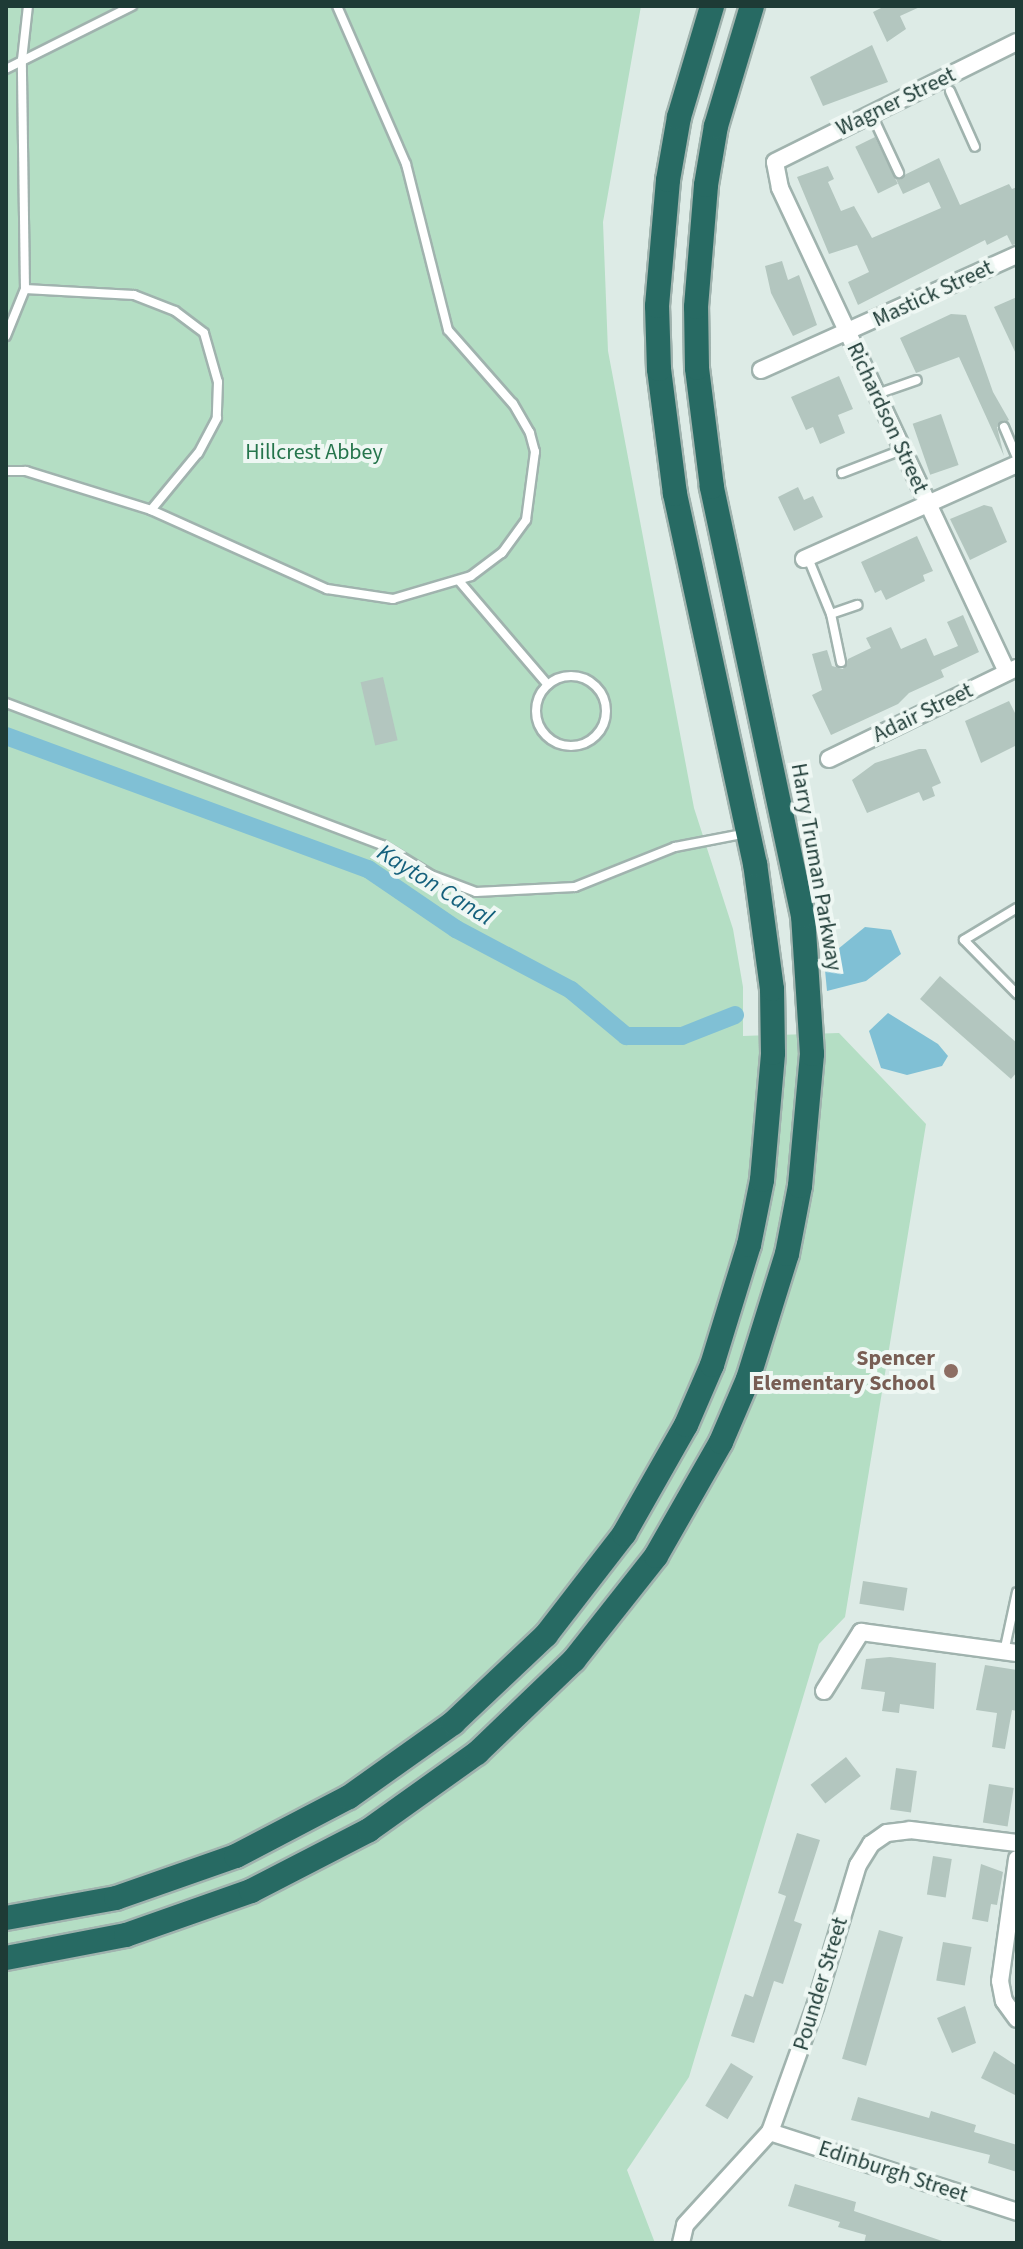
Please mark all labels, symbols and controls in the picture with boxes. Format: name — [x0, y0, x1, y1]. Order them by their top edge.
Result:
street label: Wagner Street — [832, 62, 960, 142]
street label: Mastick Street — [869, 255, 997, 333]
street label: Richardson Street — [841, 338, 933, 498]
park label: Hillcrest Abbey — [245, 440, 383, 466]
street label: Adair Street — [869, 678, 977, 748]
street label: Harry Truman Parkway — [785, 761, 847, 973]
water label: Kayton Canal — [372, 838, 498, 932]
place label: Spencer Elementary School — [752, 1345, 935, 1396]
marker: Spencer Elementary School — [942, 1362, 960, 1380]
street label: Pounder Street — [788, 1914, 854, 2054]
street label: Edinburgh Street — [815, 2135, 971, 2209]

